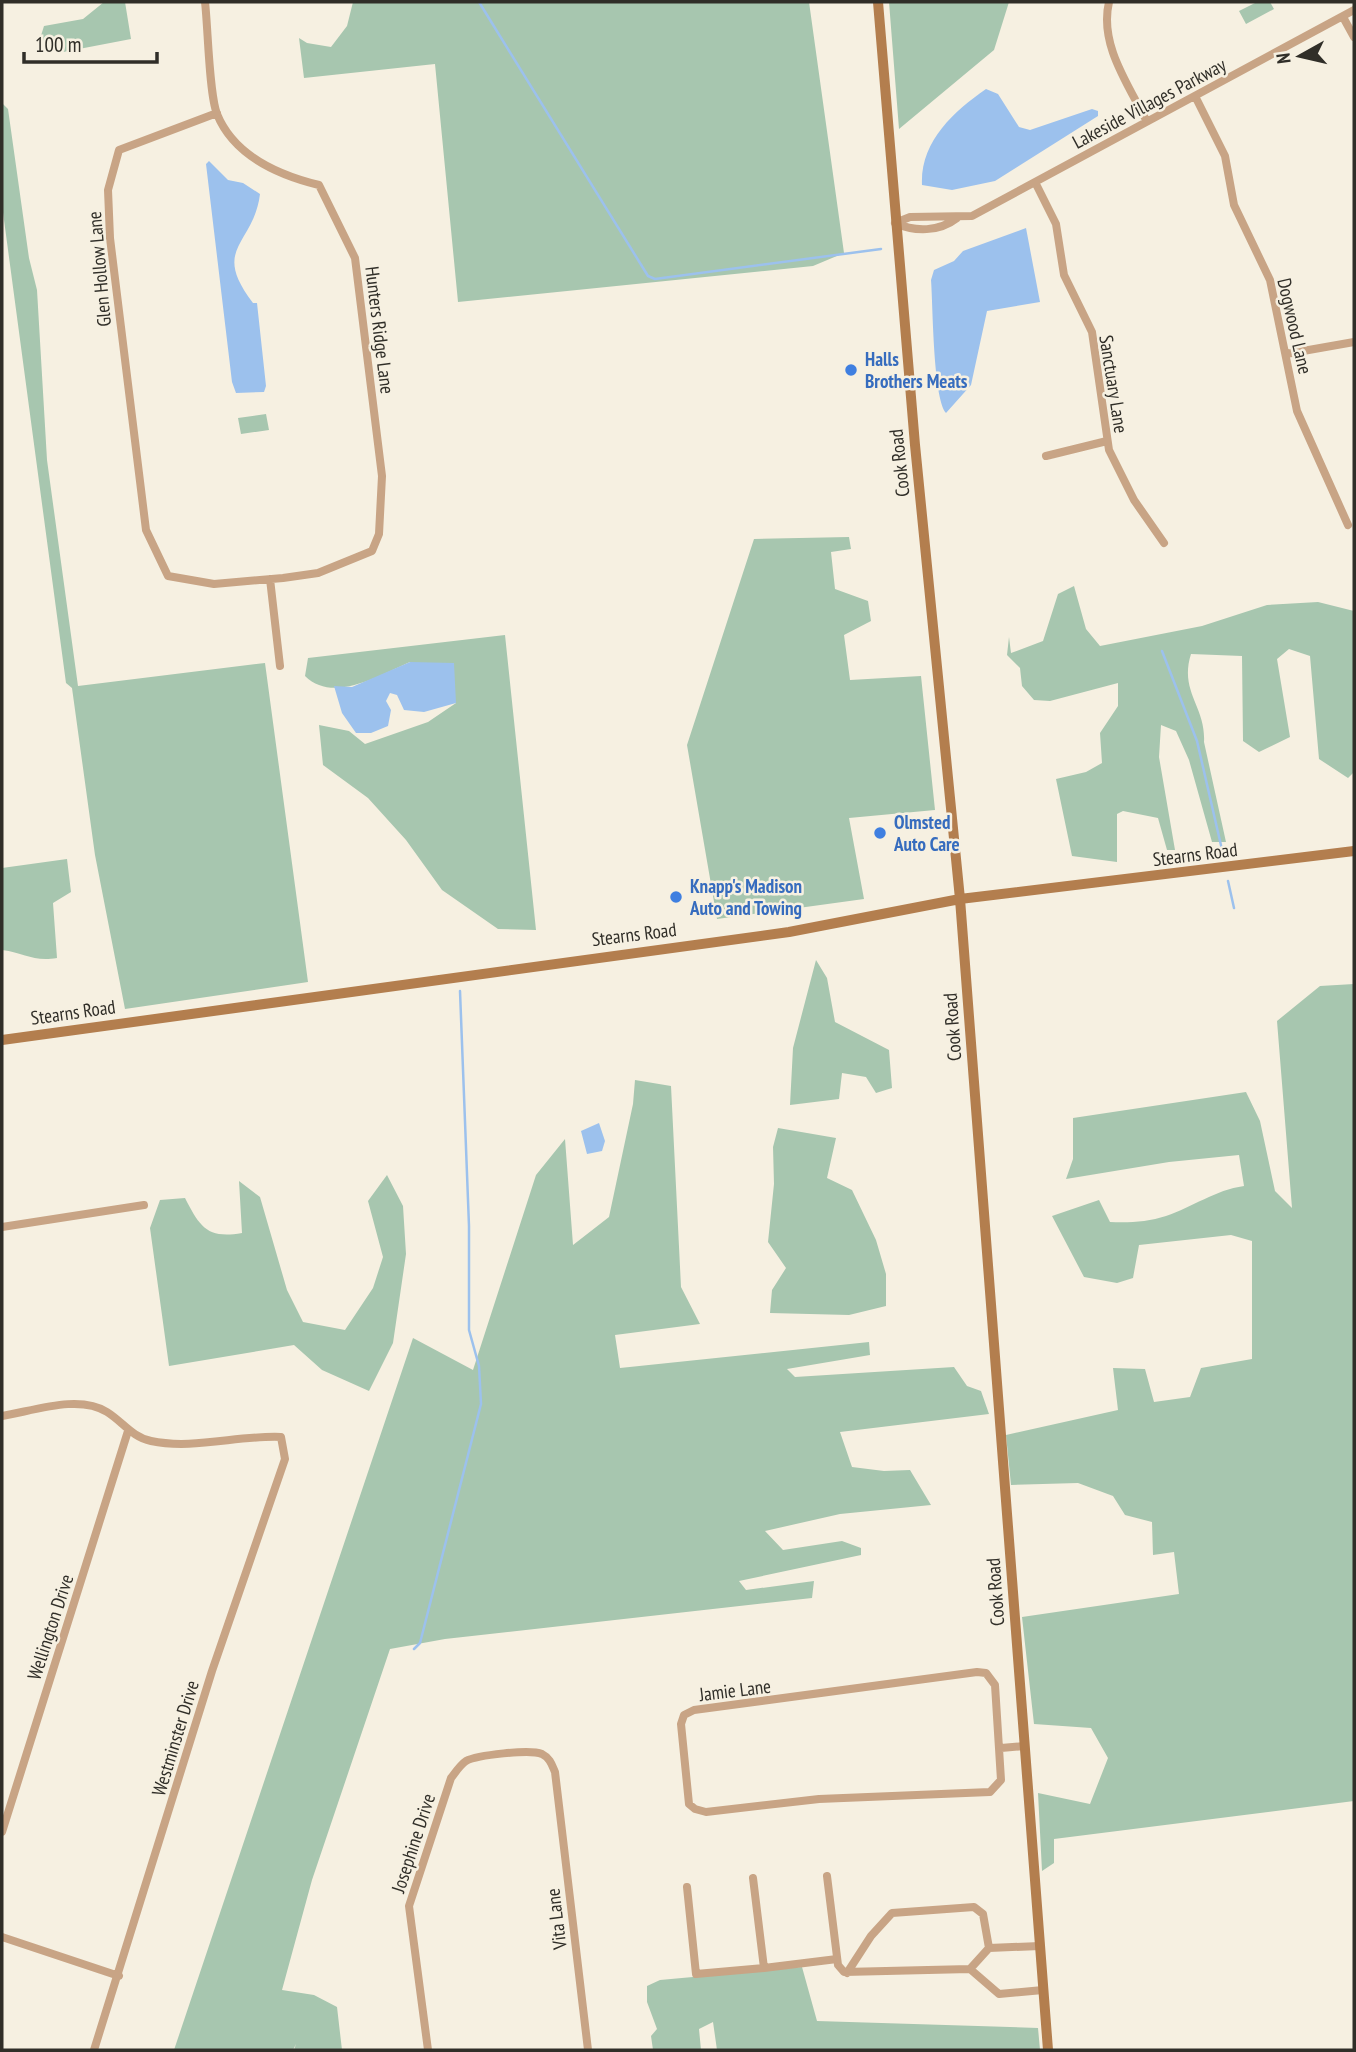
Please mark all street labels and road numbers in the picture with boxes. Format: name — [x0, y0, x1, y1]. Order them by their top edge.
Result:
street label: Lakeside Villages Parkway — [1068, 52, 1231, 154]
street label: Glen Hollow Lane — [82, 210, 116, 328]
street label: Hunters Ridge Lane — [360, 265, 400, 395]
street label: Dogwood Lane — [1272, 276, 1318, 376]
street label: Sanctuary Lane — [1094, 333, 1134, 435]
street label: Cook Road — [884, 428, 914, 498]
street label: Stearns Road — [1151, 837, 1239, 871]
street label: Stearns Road — [590, 917, 678, 951]
street label: Cook Road — [938, 992, 966, 1062]
street label: Stearns Road — [29, 994, 117, 1030]
street label: Cook Road — [981, 1557, 1009, 1627]
street label: Wellington Drive — [22, 1571, 78, 1683]
street label: Jamie Lane — [697, 1674, 772, 1706]
street label: Westminster Drive — [146, 1677, 204, 1799]
street label: Josephine Drive — [385, 1790, 440, 1896]
street label: Vita Lane — [540, 1887, 572, 1952]

